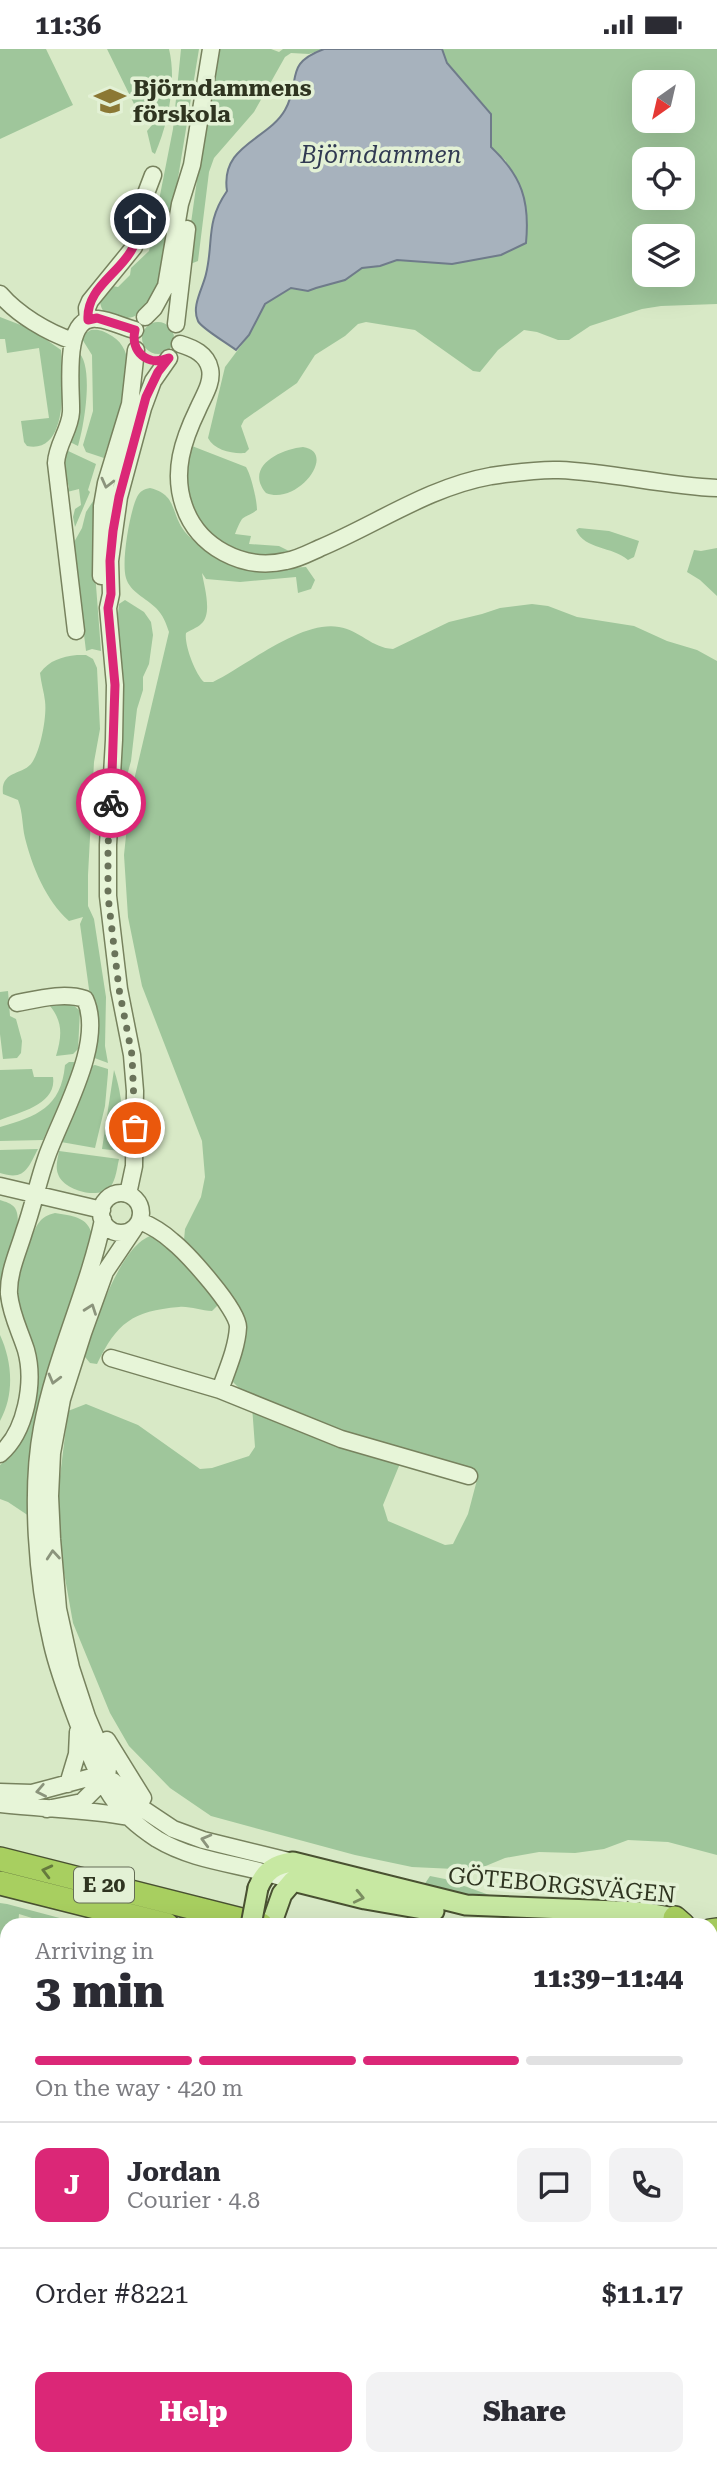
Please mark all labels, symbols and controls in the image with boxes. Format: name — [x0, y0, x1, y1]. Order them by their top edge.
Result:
text: 11:36 — [35, 10, 101, 40]
north arrow — [632, 70, 695, 133]
map controls — [632, 70, 695, 287]
place label: Björndammens förskola — [133, 75, 312, 128]
school or university icon: Björndammens förskola — [93, 84, 127, 118]
water label: Björndammen — [299, 141, 462, 169]
button: locate — [632, 147, 695, 210]
pin — [110, 189, 170, 249]
icon: home — [121, 200, 159, 238]
button: layers — [632, 224, 695, 287]
one-way arrow — [101, 477, 115, 489]
courier — [76, 768, 146, 838]
icon: bike — [92, 784, 130, 822]
pin — [105, 1098, 165, 1158]
icon: bag — [116, 1109, 154, 1147]
one-way arrow — [83, 1304, 97, 1316]
one-way arrow — [48, 1373, 62, 1385]
one-way arrow — [46, 1549, 61, 1560]
one-way arrow — [35, 1783, 47, 1798]
one-way arrow — [200, 1834, 212, 1848]
street label: GÖTEBORGSVÄGEN — [447, 1862, 677, 1909]
one-way arrow — [41, 1865, 53, 1879]
road number: E 20 — [74, 1867, 134, 1903]
one-way arrow — [353, 1889, 365, 1903]
text: Arriving in — [35, 1938, 154, 1965]
text: 11:39–11:44 — [533, 1963, 683, 1993]
text: 3 min — [35, 1964, 164, 2018]
text: On the way · 420 m — [35, 2075, 243, 2102]
button: chat — [517, 2148, 591, 2222]
button: phone — [609, 2148, 683, 2222]
text: Jordan — [127, 2157, 221, 2187]
text: J — [64, 2170, 80, 2200]
text: Courier · 4.8 — [127, 2187, 260, 2214]
text: Order #8221 — [35, 2279, 189, 2309]
text: $11.17 — [602, 2279, 683, 2309]
button: Help — [35, 2372, 352, 2452]
button: Share — [366, 2372, 683, 2452]

